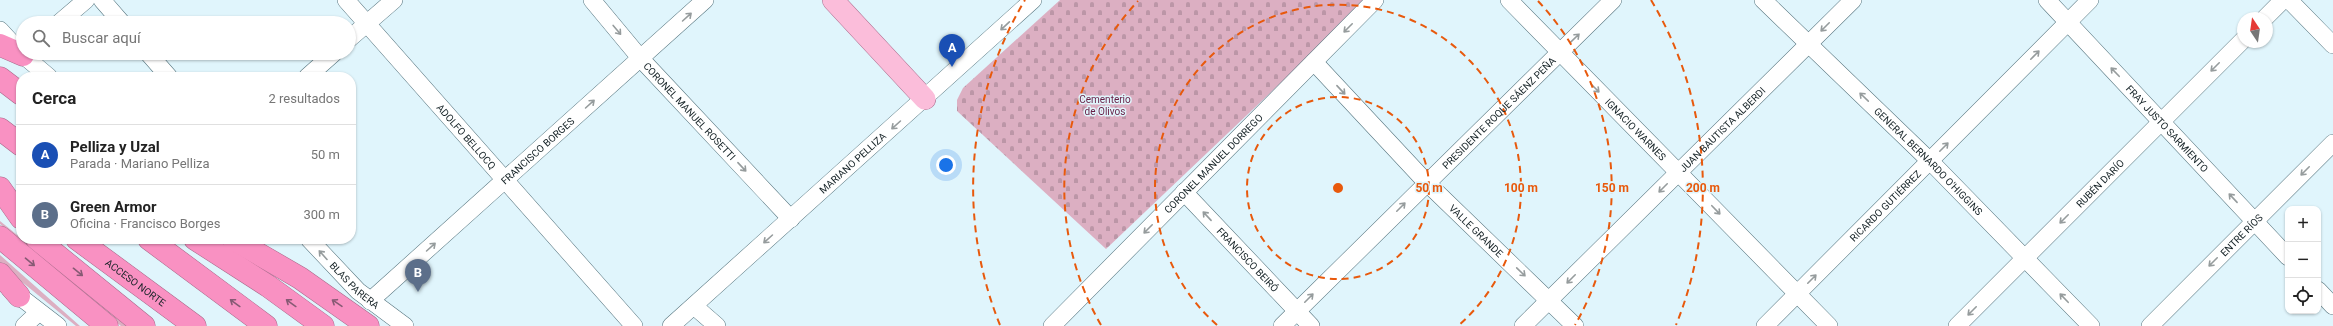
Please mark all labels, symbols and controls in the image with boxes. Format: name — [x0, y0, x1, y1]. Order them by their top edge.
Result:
north arrow — [2237, 12, 2273, 48]
one-way arrow — [681, 13, 692, 22]
search box — [16, 16, 356, 60]
one-way arrow — [999, 22, 1010, 31]
one-way arrow — [1343, 23, 1353, 33]
one-way arrow — [1820, 23, 1830, 32]
one-way arrow — [612, 25, 621, 35]
icon: search — [30, 27, 52, 49]
text: Buscar aquí — [62, 29, 141, 47]
one-way arrow — [1570, 33, 1580, 43]
pin: A — [939, 34, 965, 67]
one-way arrow — [2030, 50, 2040, 60]
street label: PRESIDENTE ROQUE SÁENZ PEÑA — [1440, 54, 1558, 171]
street label: CORONEL MANUEL ROSETTI — [642, 60, 738, 162]
one-way arrow — [2210, 62, 2220, 72]
one-way arrow — [2111, 67, 2120, 77]
one-way arrow — [1590, 83, 1600, 93]
street label: FRAY JUSTO SARMIENTO — [2124, 83, 2211, 174]
one-way arrow — [1336, 85, 1345, 95]
street label: JUAN BAUTISTA ALBERDI — [1677, 85, 1767, 174]
text: Cerca — [32, 88, 76, 108]
text: 2 resultados — [268, 91, 340, 106]
one-way arrow — [1859, 93, 1869, 102]
park label: Cementerio de Olivos — [1079, 94, 1131, 117]
street label: IGNACIO WARNES — [1603, 96, 1668, 162]
one-way arrow — [585, 100, 595, 109]
street label: ADOLFO BELLOCQ — [435, 102, 498, 171]
street label: GENERAL BERNARDO O'HIGGINS — [1872, 105, 1985, 217]
street label: CORONEL MANUEL DORREGO — [1162, 111, 1265, 215]
street label: FRANCISCO BORGES — [499, 115, 576, 186]
one-way arrow — [891, 120, 902, 129]
street label: MARIANO PELLIZA — [817, 130, 888, 195]
text: Pelliza y Uzal — [70, 138, 160, 156]
one-way arrow — [1939, 142, 1948, 152]
text: A — [41, 147, 49, 162]
text: 50 m — [311, 147, 340, 162]
your location — [936, 155, 956, 175]
text: Parada · Mariano Pelliza — [70, 156, 210, 171]
street label: RUBÉN DARÍO — [2074, 157, 2126, 209]
one-way arrow — [738, 162, 747, 172]
one-way arrow — [2300, 166, 2310, 176]
street label: RICARDO GUTIÉRREZ — [1847, 168, 1923, 243]
centre of rings — [1331, 181, 1345, 195]
text: 50 m — [1415, 181, 1443, 195]
text: 100 m — [1504, 181, 1538, 195]
text: 150 m — [1595, 181, 1629, 195]
text: 200 m — [1686, 181, 1720, 195]
one-way arrow — [1658, 183, 1668, 193]
one-way arrow — [2228, 193, 2238, 203]
text: Green Armor — [70, 198, 156, 216]
one-way arrow — [1396, 202, 1406, 212]
street label: VALLE GRANDE — [1447, 202, 1506, 259]
one-way arrow — [1711, 205, 1721, 215]
map controls — [2285, 206, 2321, 314]
button: + — [2285, 206, 2321, 242]
text: B — [41, 207, 49, 222]
text: 300 m — [303, 207, 340, 222]
one-way arrow — [1202, 211, 1212, 221]
street label: ENTRE RÍOS — [2218, 211, 2265, 258]
one-way arrow — [2059, 214, 2069, 224]
text: Oficina · Francisco Borges — [70, 216, 220, 231]
one-way arrow — [1143, 224, 1153, 234]
street label: FRANCISCO BEIRÓ — [1215, 225, 1282, 294]
one-way arrow — [763, 235, 773, 244]
button: − — [2285, 242, 2321, 278]
one-way arrow — [426, 243, 436, 252]
one-way arrow — [318, 249, 327, 260]
street label: ACCESO NORTE — [104, 257, 168, 308]
one-way arrow — [2208, 257, 2218, 267]
one-way arrow — [25, 258, 35, 267]
street label: BLAS PARERA — [328, 259, 382, 311]
pin: B — [405, 259, 431, 292]
one-way arrow — [1516, 267, 1526, 277]
one-way arrow — [72, 268, 83, 277]
one-way arrow — [1566, 274, 1576, 284]
one-way arrow — [1807, 274, 1817, 284]
button: locate — [2285, 278, 2321, 314]
one-way arrow — [2059, 293, 2069, 303]
one-way arrow — [1304, 294, 1314, 303]
one-way arrow — [230, 299, 241, 307]
one-way arrow — [286, 299, 297, 307]
one-way arrow — [331, 299, 342, 307]
one-way arrow — [1967, 306, 1977, 315]

